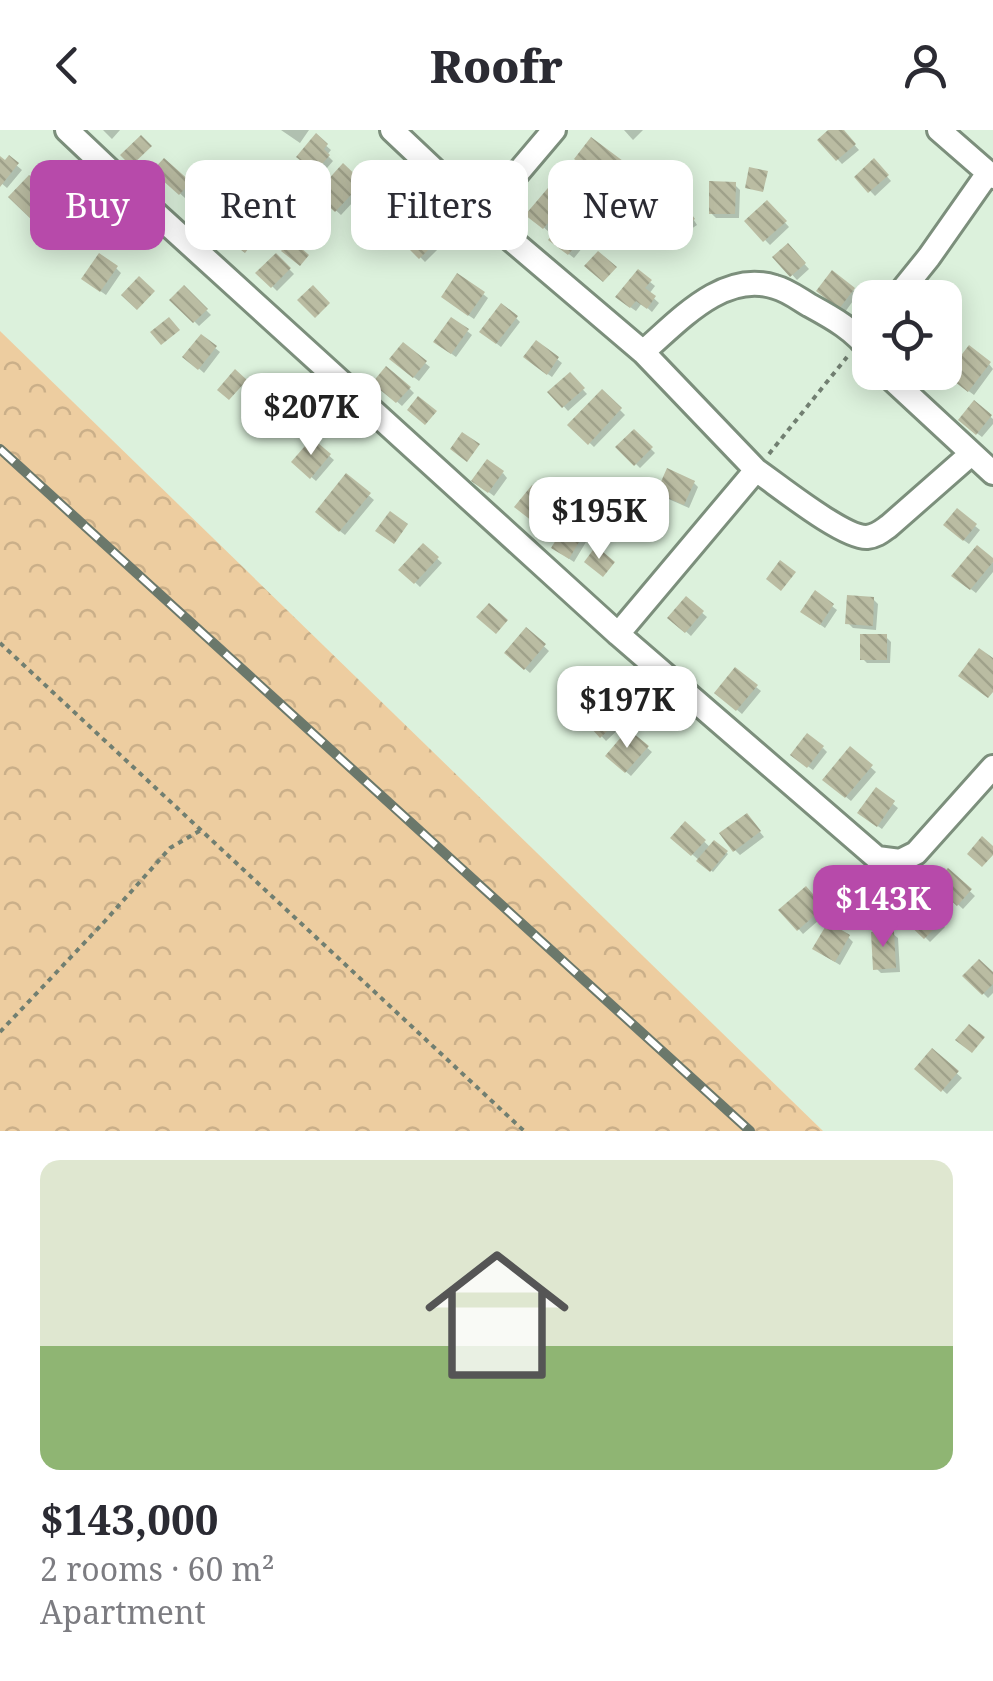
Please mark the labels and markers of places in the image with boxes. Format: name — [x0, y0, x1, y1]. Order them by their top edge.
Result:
pin: $207K — [241, 373, 381, 458]
pin: $195K — [529, 477, 669, 562]
pin: $197K — [557, 666, 697, 751]
pin: $143K — [813, 865, 953, 950]

